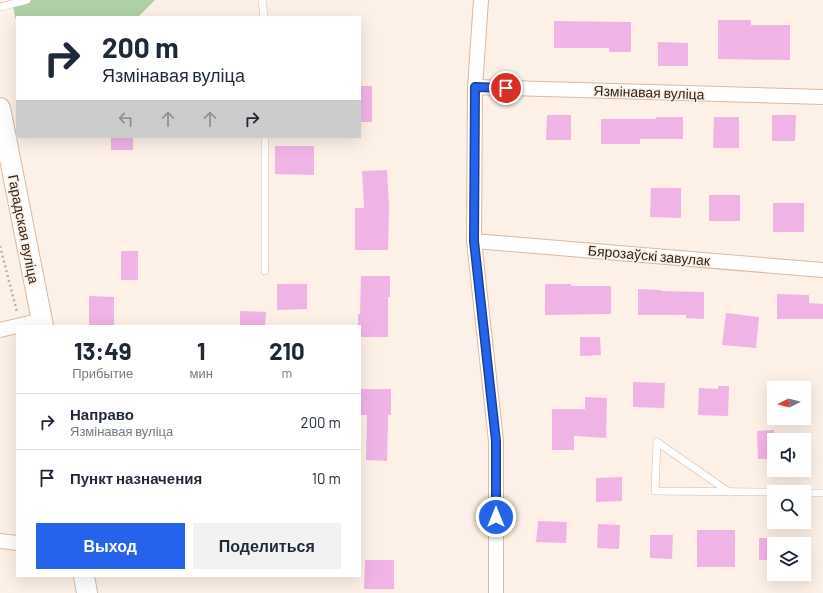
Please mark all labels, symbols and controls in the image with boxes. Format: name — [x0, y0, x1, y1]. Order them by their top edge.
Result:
text: 200 m — [102, 30, 179, 64]
icon: right — [36, 32, 88, 84]
text: Язмінавая вуліца — [102, 64, 245, 86]
pin — [489, 71, 523, 105]
icon: arrive — [495, 77, 517, 99]
street label: Язмінавая вуліца — [593, 82, 705, 102]
icon: left — [115, 108, 137, 130]
icon: ahead — [157, 108, 179, 130]
icon: ahead — [199, 108, 221, 130]
icon: right — [241, 108, 263, 130]
street label: Гарадская вуліца — [5, 173, 43, 285]
street label: Бярозаўскі завулак — [587, 241, 712, 269]
text: 13:49 — [74, 336, 132, 365]
text: 1 — [197, 336, 206, 365]
text: 210 — [269, 336, 305, 365]
text: Прибытие — [72, 365, 133, 381]
text: мин — [190, 365, 213, 381]
text: m — [282, 365, 292, 381]
north arrow — [767, 381, 811, 425]
map controls — [767, 381, 811, 581]
text: Направо — [70, 405, 134, 423]
icon: right — [36, 411, 58, 433]
text: 200 m — [301, 413, 341, 431]
text: Язмінавая вуліца — [70, 423, 173, 439]
button: sound — [767, 433, 811, 477]
icon: arrive — [36, 467, 58, 489]
text: Пункт назначения — [70, 469, 202, 487]
text: 10 m — [312, 469, 341, 487]
button: search — [767, 485, 811, 529]
position arrow — [475, 496, 517, 538]
button: Выход — [36, 523, 185, 569]
button: Поделиться — [193, 523, 341, 569]
button: layers — [767, 537, 811, 581]

